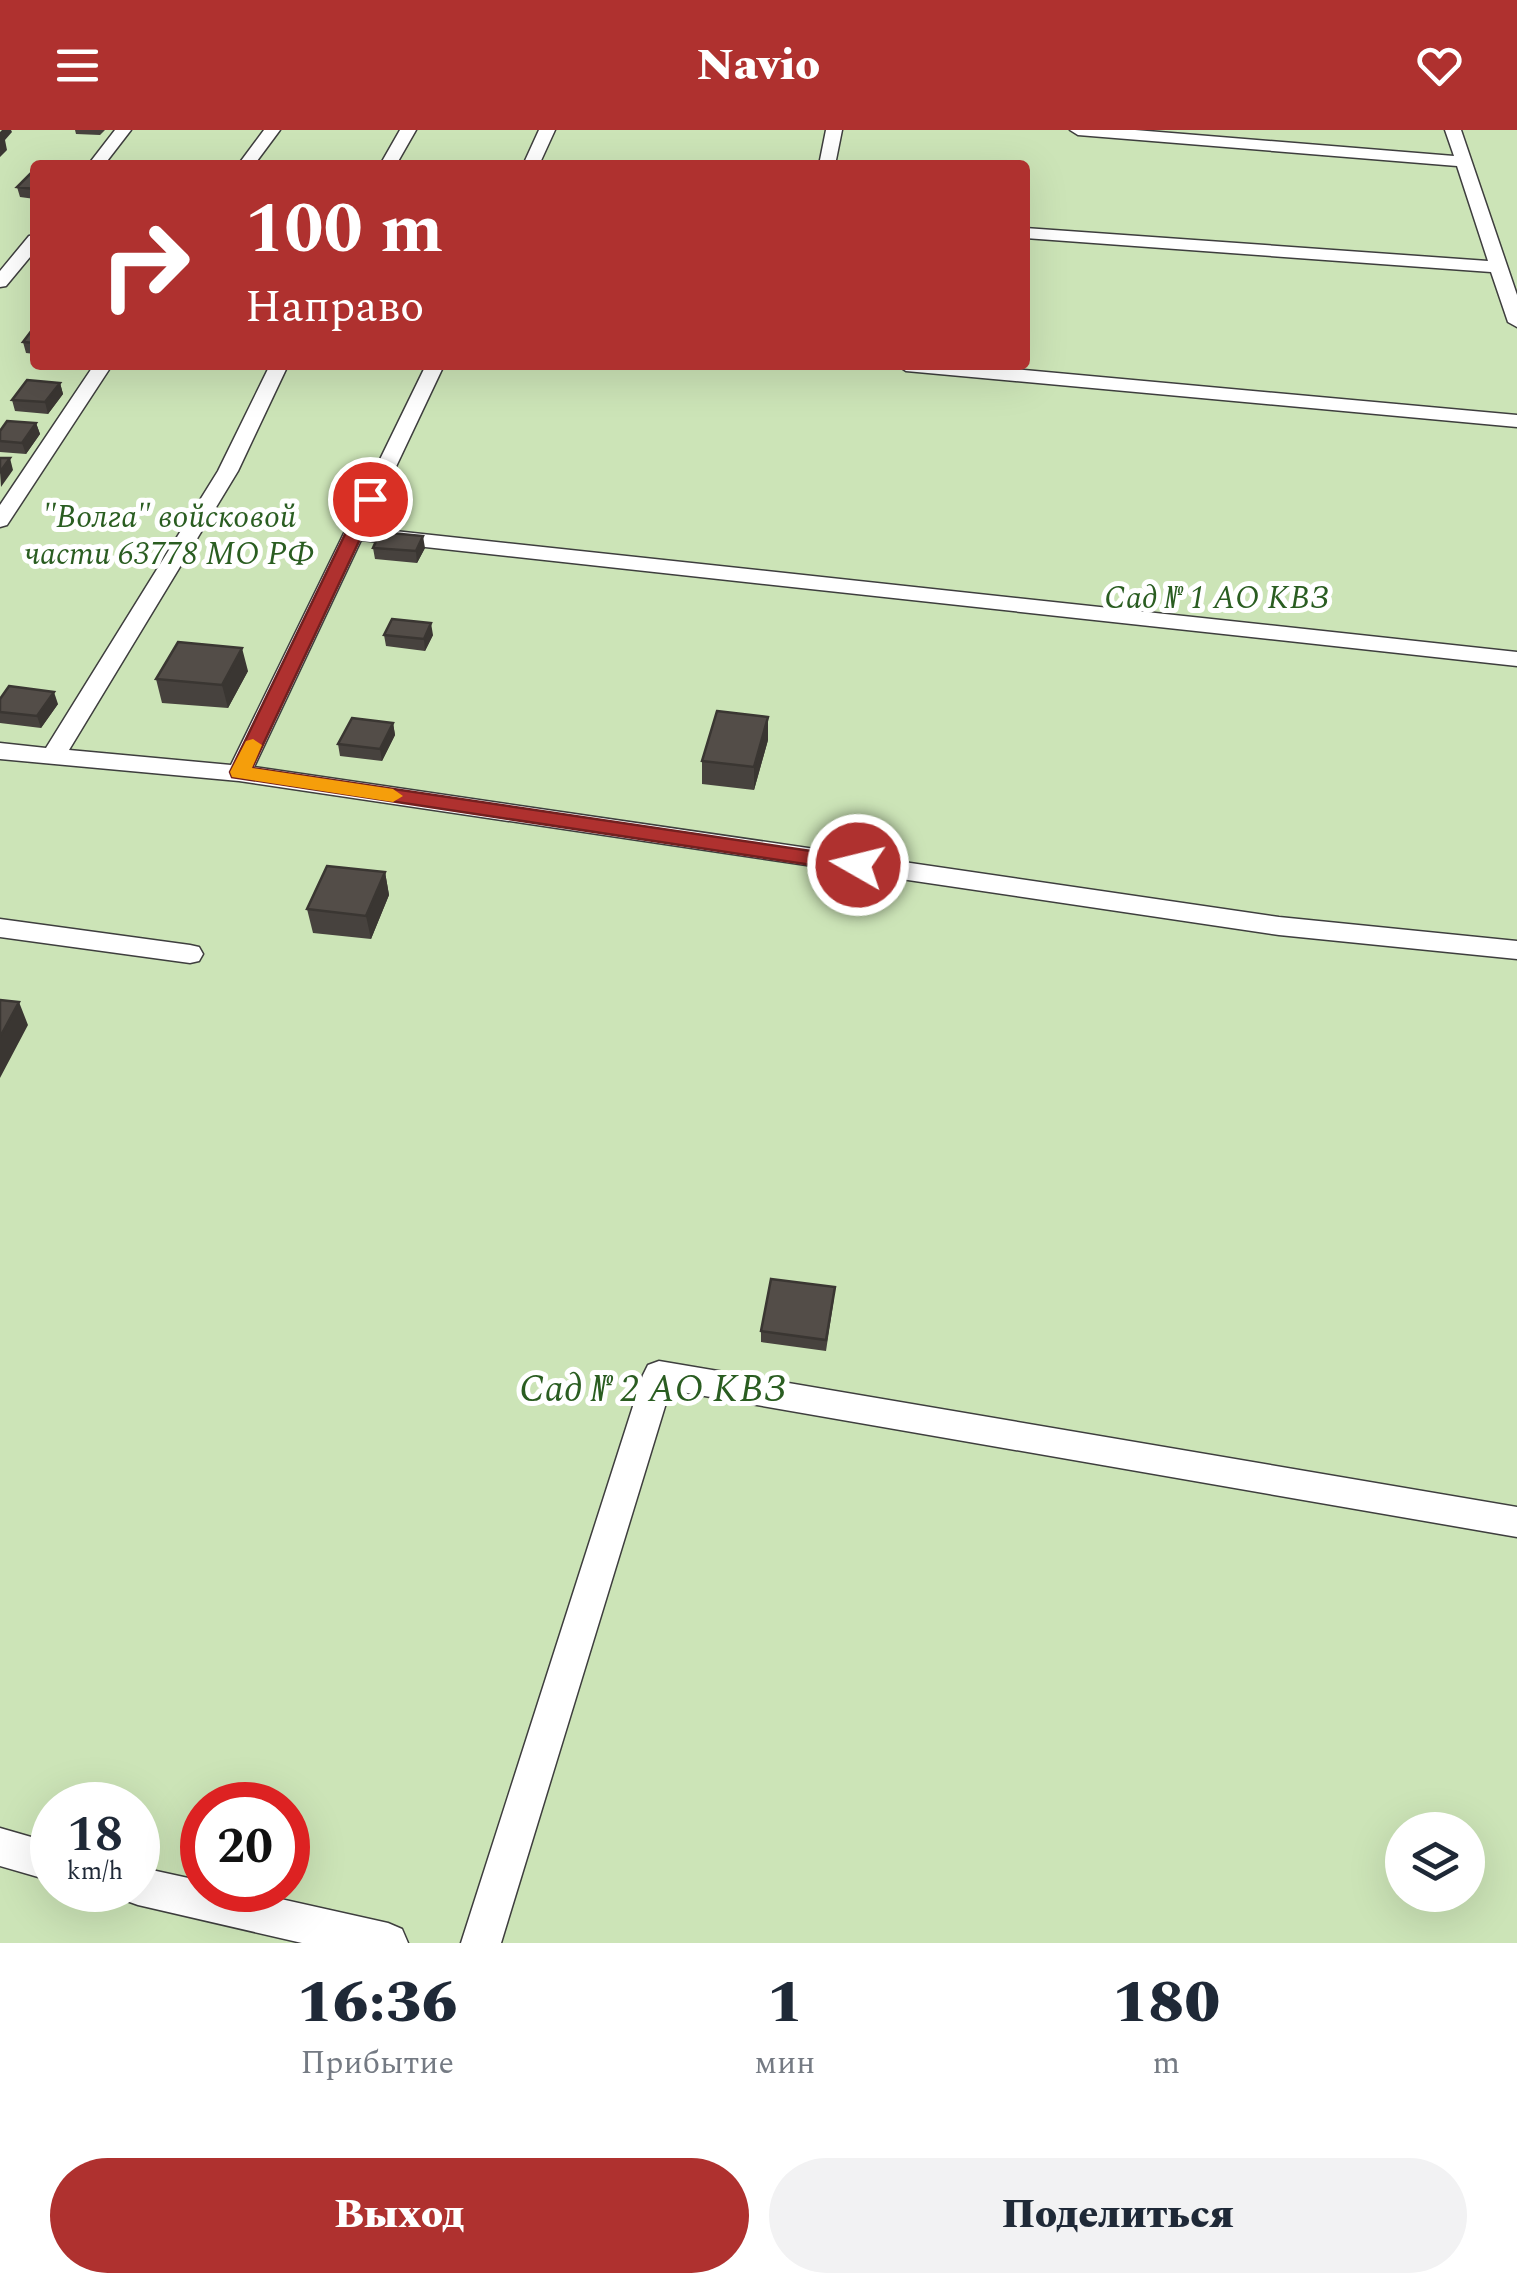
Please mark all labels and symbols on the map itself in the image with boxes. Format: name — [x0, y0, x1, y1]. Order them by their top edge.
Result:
pin — [328, 457, 413, 542]
park label: "Волга" войсковой части 63778 МО РФ — [23, 493, 315, 579]
park label: Сад № 1 АО КВЗ — [1104, 574, 1330, 623]
position arrow — [806, 813, 910, 917]
park label: Сад № 2 АО КВЗ — [519, 1361, 787, 1419]
speed limit sign: 20 — [180, 1782, 310, 1912]

